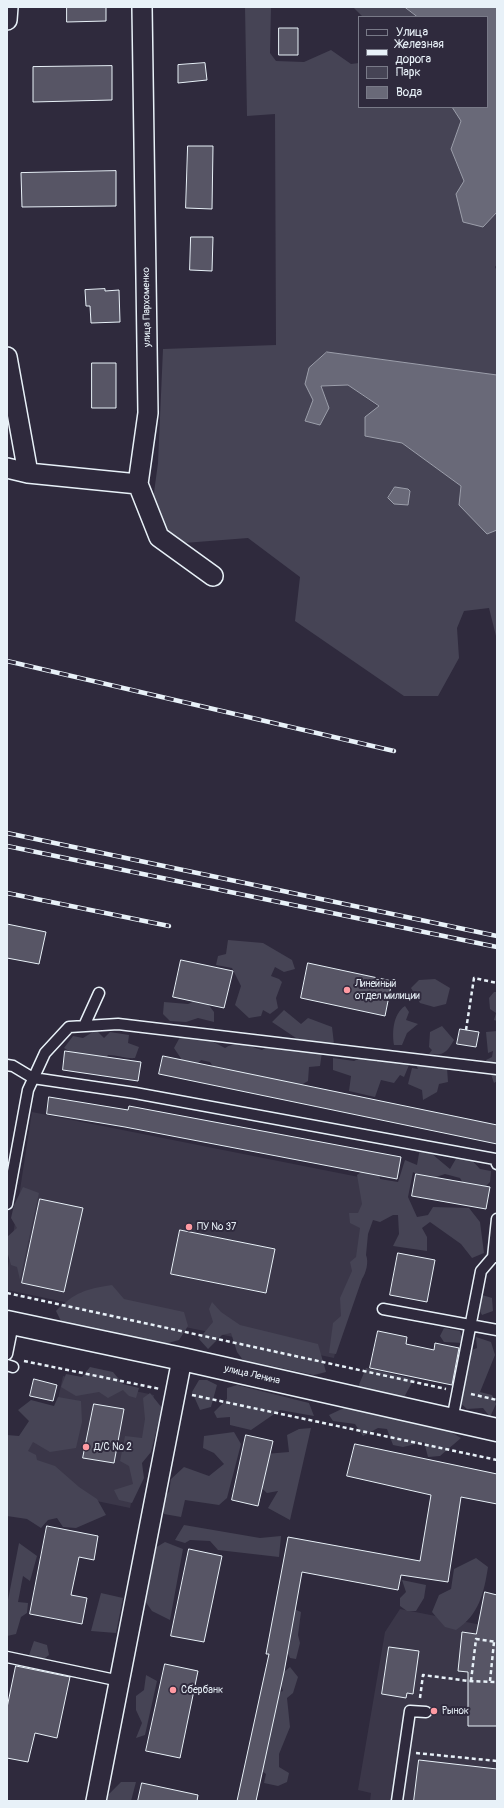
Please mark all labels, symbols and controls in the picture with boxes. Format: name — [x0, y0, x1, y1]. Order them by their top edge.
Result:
legend — [358, 16, 488, 108]
text: Улица — [396, 25, 428, 40]
text: Железная дорога — [396, 37, 444, 67]
text: Парк — [396, 65, 421, 80]
text: Вода — [396, 85, 422, 100]
street label: улица Пархоменко — [140, 267, 154, 347]
place label: Линейный отдел милиции — [355, 978, 420, 1002]
marker: Линейный отдел милиции — [342, 985, 352, 995]
place label: ПУ № 37 — [197, 1221, 236, 1233]
marker: ПУ № 37 — [184, 1222, 194, 1232]
street label: улица Ленина — [223, 1363, 281, 1387]
place label: Д/С № 2 — [94, 1441, 132, 1453]
marker: Д/С № 2 — [81, 1442, 91, 1452]
place label: Сбербанк — [181, 1684, 223, 1696]
marker: Сбербанк — [168, 1685, 178, 1695]
place label: Рынок — [442, 1705, 469, 1717]
marker: Рынок — [429, 1706, 439, 1716]

